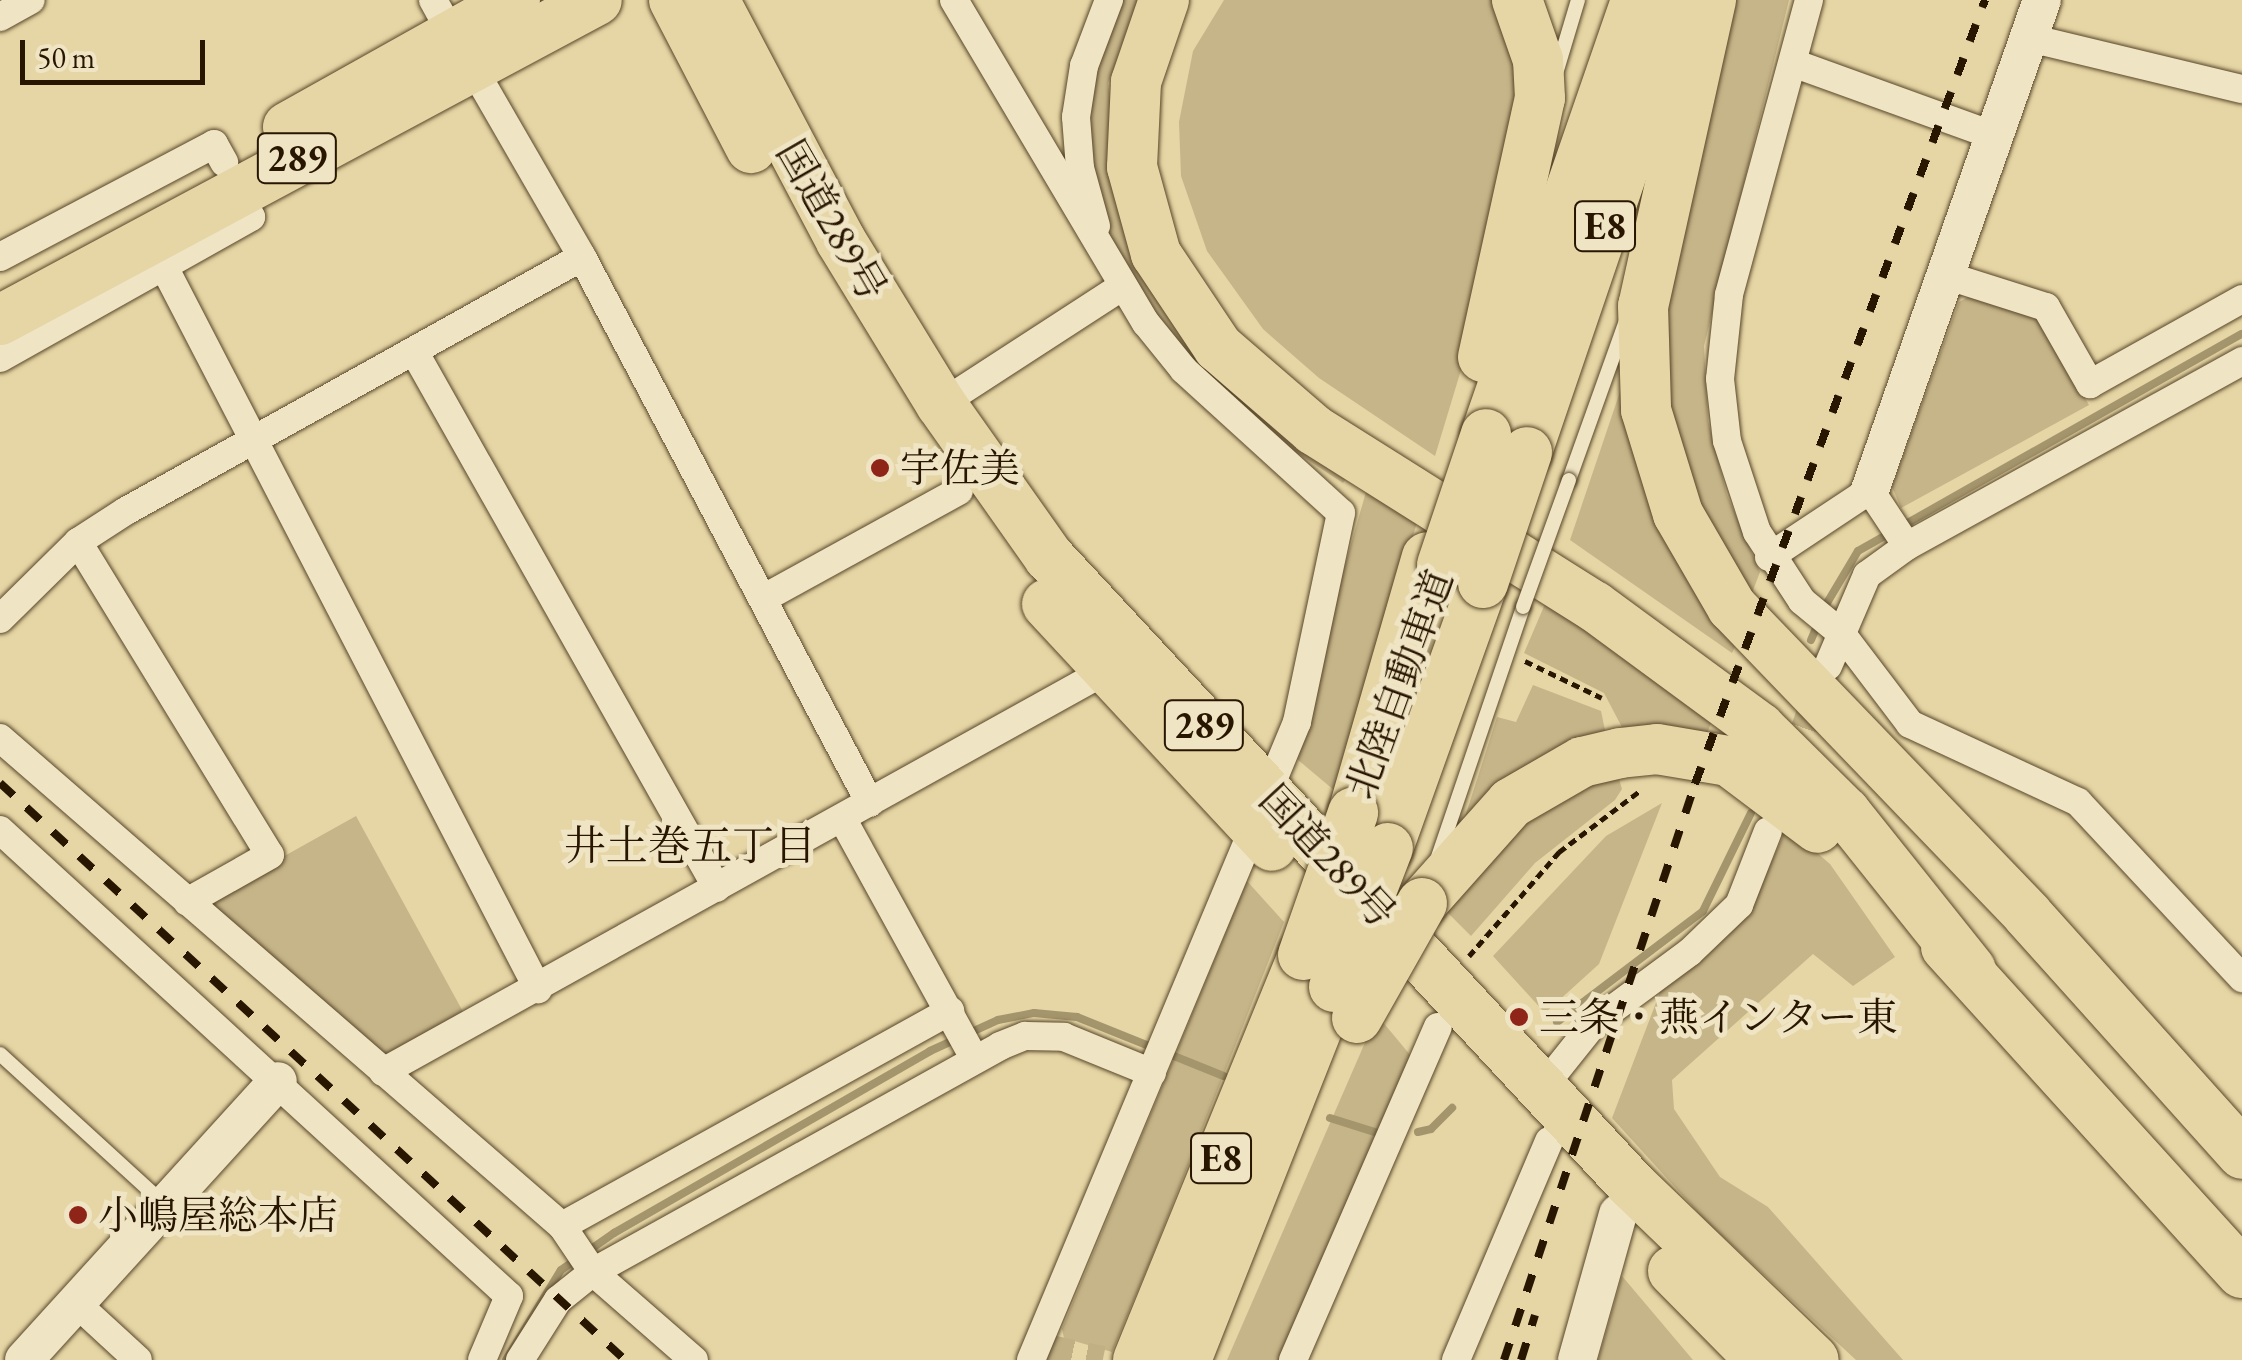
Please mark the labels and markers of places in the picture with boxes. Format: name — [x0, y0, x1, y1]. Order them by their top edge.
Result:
place label: 宇佐美 — [900, 444, 1020, 492]
marker: 宇佐美 — [869, 457, 891, 479]
place label: 三条・燕インター東 — [1539, 993, 1899, 1041]
marker: 三条・燕インター東 — [1508, 1006, 1530, 1028]
place label: 小嶋屋総本店 — [98, 1191, 338, 1239]
marker: 小嶋屋総本店 — [67, 1204, 89, 1226]

